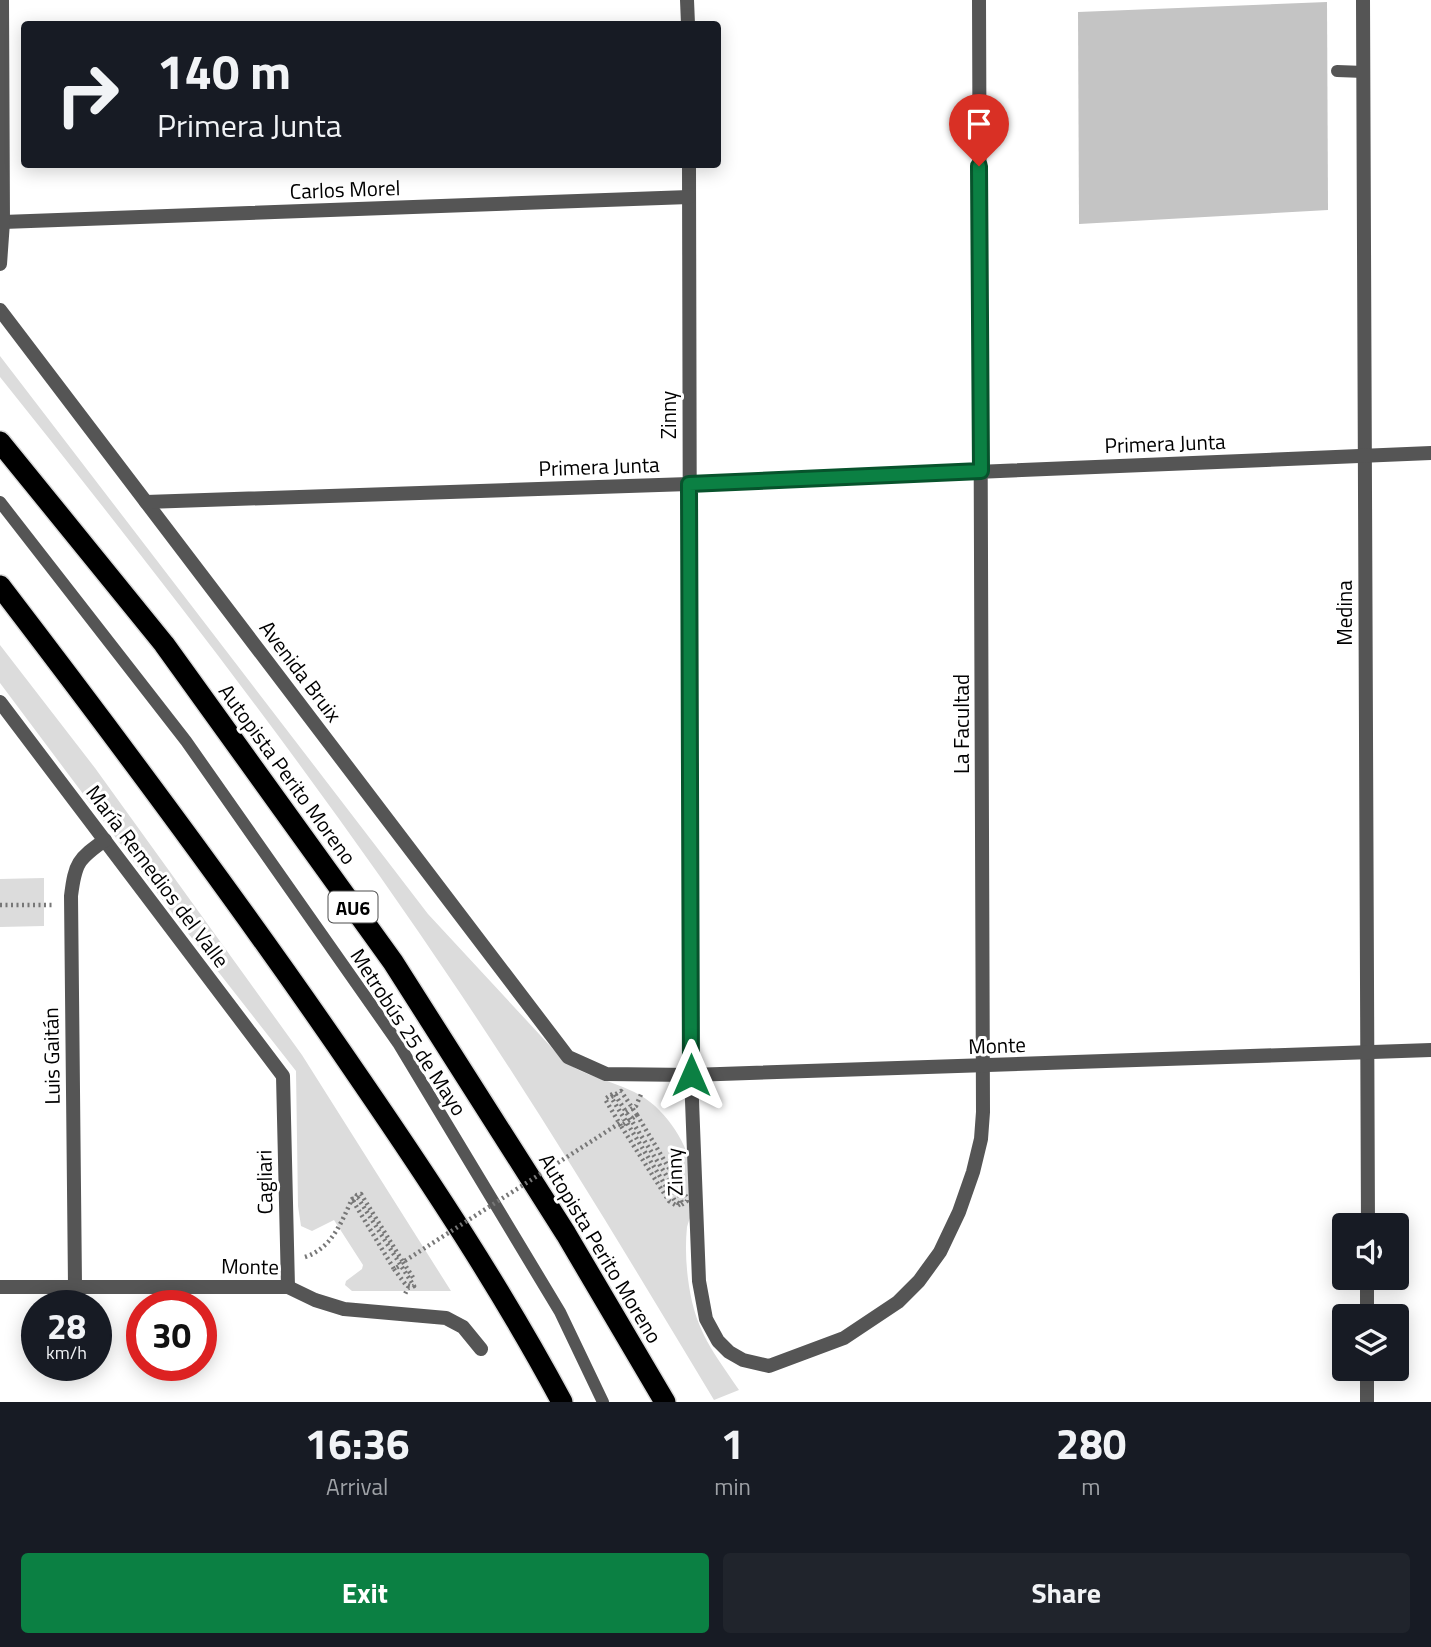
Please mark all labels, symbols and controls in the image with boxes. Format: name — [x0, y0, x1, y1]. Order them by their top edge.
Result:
text: 140 m — [157, 33, 291, 108]
icon: right — [42, 49, 133, 140]
pin — [949, 94, 1009, 166]
text: Primera Junta — [157, 101, 342, 149]
icon: arrive — [960, 105, 998, 143]
street label: Carlos Morel — [289, 171, 401, 207]
street label: Zinny — [652, 391, 684, 439]
street label: Primera Junta — [1104, 425, 1227, 461]
street label: Primera Junta — [538, 448, 661, 484]
street label: Medina — [1328, 580, 1360, 646]
street label: Avenida Bruix — [252, 613, 350, 729]
street label: La Facultad — [945, 674, 977, 774]
street label: Autopista Perito Moreno — [211, 677, 365, 871]
street label: María Remedios del Valle — [79, 778, 237, 974]
road number: AU6 — [328, 892, 378, 923]
street label: Metrobús 25 de Mayo — [343, 942, 475, 1122]
street label: Luis Gaitán — [34, 1007, 68, 1105]
street label: Monte — [968, 1028, 1026, 1062]
position arrow — [654, 1038, 728, 1112]
street label: Autopista Perito Moreno — [531, 1147, 671, 1349]
street label: Zinny — [657, 1147, 691, 1197]
street label: Cagliari — [247, 1149, 281, 1215]
map controls — [1332, 1213, 1409, 1381]
button: sound — [1332, 1213, 1409, 1290]
street label: Monte — [221, 1249, 279, 1283]
speed limit sign: 30 — [126, 1290, 217, 1381]
text: 28 — [47, 1299, 86, 1353]
button: layers — [1332, 1304, 1409, 1381]
text: km/h — [46, 1339, 87, 1366]
text: 16:36 — [305, 1411, 410, 1475]
text: 1 — [721, 1411, 744, 1475]
text: 280 — [1056, 1411, 1126, 1475]
text: Arrival — [326, 1469, 388, 1504]
text: min — [714, 1469, 751, 1504]
text: m — [1081, 1469, 1101, 1504]
button: Exit — [21, 1553, 709, 1633]
button: Share — [723, 1553, 1410, 1633]

